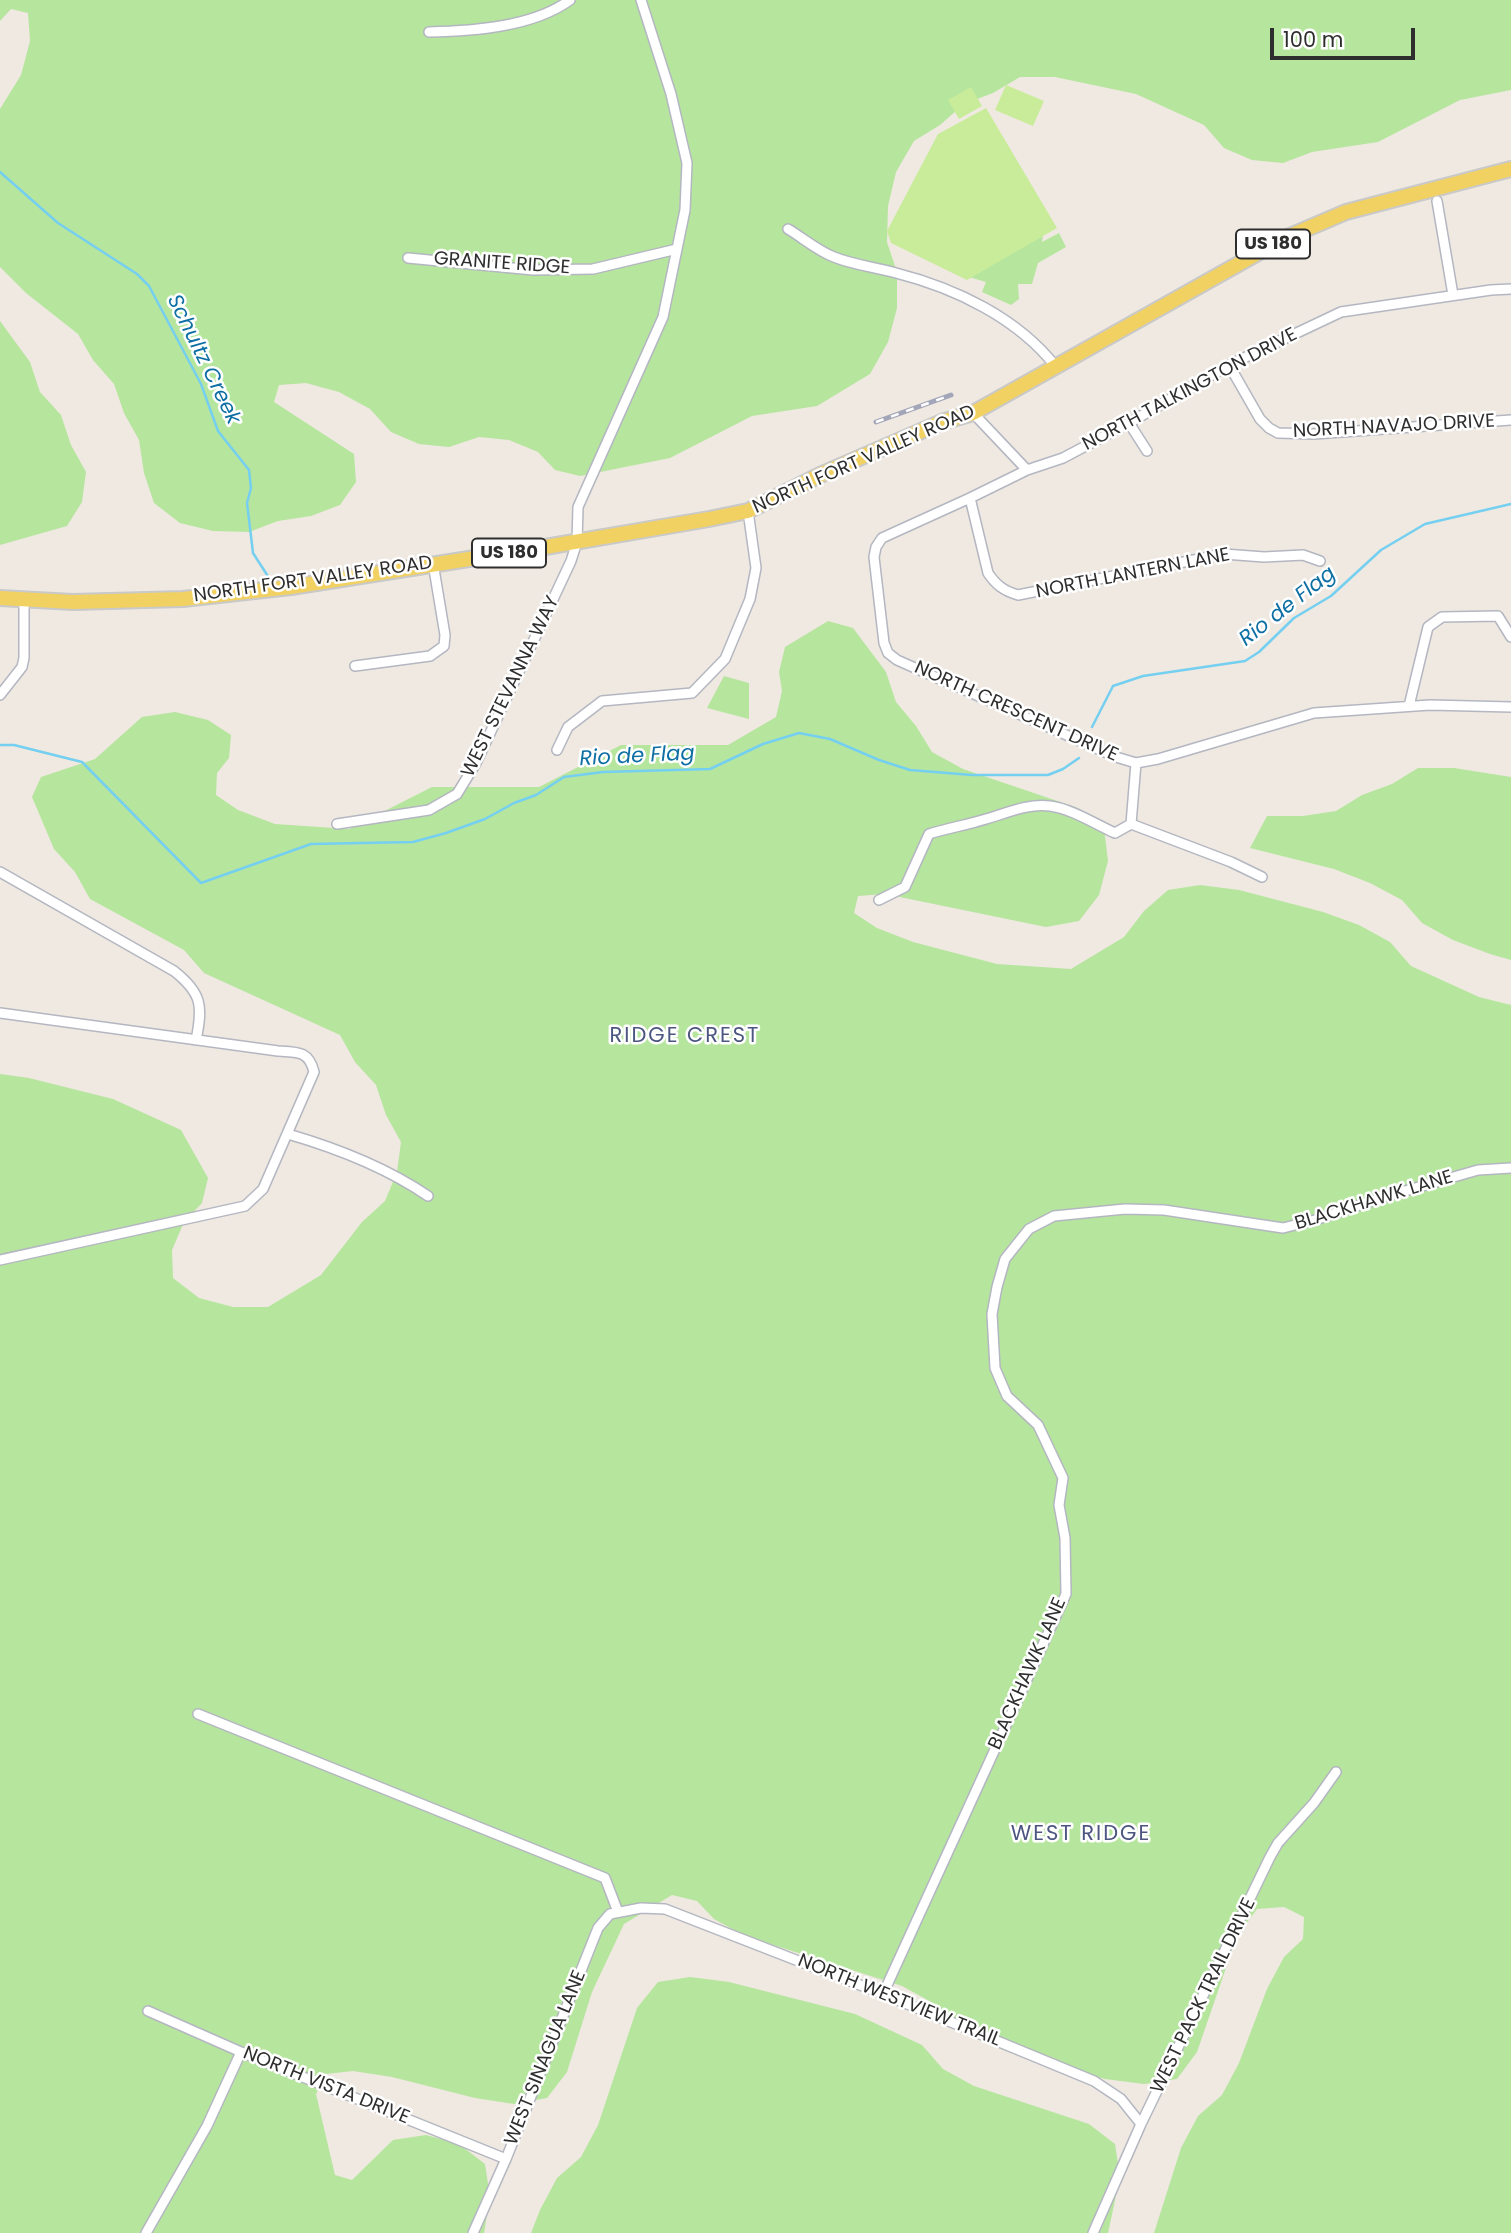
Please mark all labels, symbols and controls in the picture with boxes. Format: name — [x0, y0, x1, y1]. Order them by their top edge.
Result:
scale bar — [1273, 14, 1418, 58]
text: 100 m — [1283, 25, 1343, 54]
road number: US 180 — [1236, 230, 1310, 258]
street label: GRANITE RIDGE — [433, 248, 571, 280]
water label: Schultz Creek — [161, 291, 245, 429]
street label: NORTH TALKINGTON DRIVE — [1079, 324, 1301, 456]
street label: NORTH FORT VALLEY ROAD — [750, 401, 978, 519]
street label: NORTH NAVAJO DRIVE — [1292, 410, 1496, 444]
road number: US 180 — [472, 538, 546, 568]
street label: NORTH LANTERN LANE — [1034, 544, 1232, 604]
street label: NORTH FORT VALLEY ROAD — [192, 552, 434, 608]
water label: Rio de Flag — [1235, 562, 1341, 652]
street label: WEST STEVANNA WAY — [457, 593, 565, 781]
street label: NORTH CRESCENT DRIVE — [910, 657, 1122, 767]
water label: Rio de Flag — [579, 741, 695, 773]
district label: RIDGE CREST — [611, 1024, 759, 1050]
street label: BLACKHAWK LANE — [1292, 1166, 1456, 1236]
street label: BLACKHAWK LANE — [984, 1595, 1072, 1753]
district label: WEST RIDGE — [1012, 1822, 1150, 1848]
street label: WEST PACK TRAIL DRIVE — [1147, 1895, 1261, 2097]
street label: NORTH WESTVIEW TRAIL — [794, 1950, 1004, 2052]
street label: WEST SINAGUA LANE — [501, 1967, 591, 2149]
street label: NORTH VISTA DRIVE — [239, 2042, 413, 2130]

